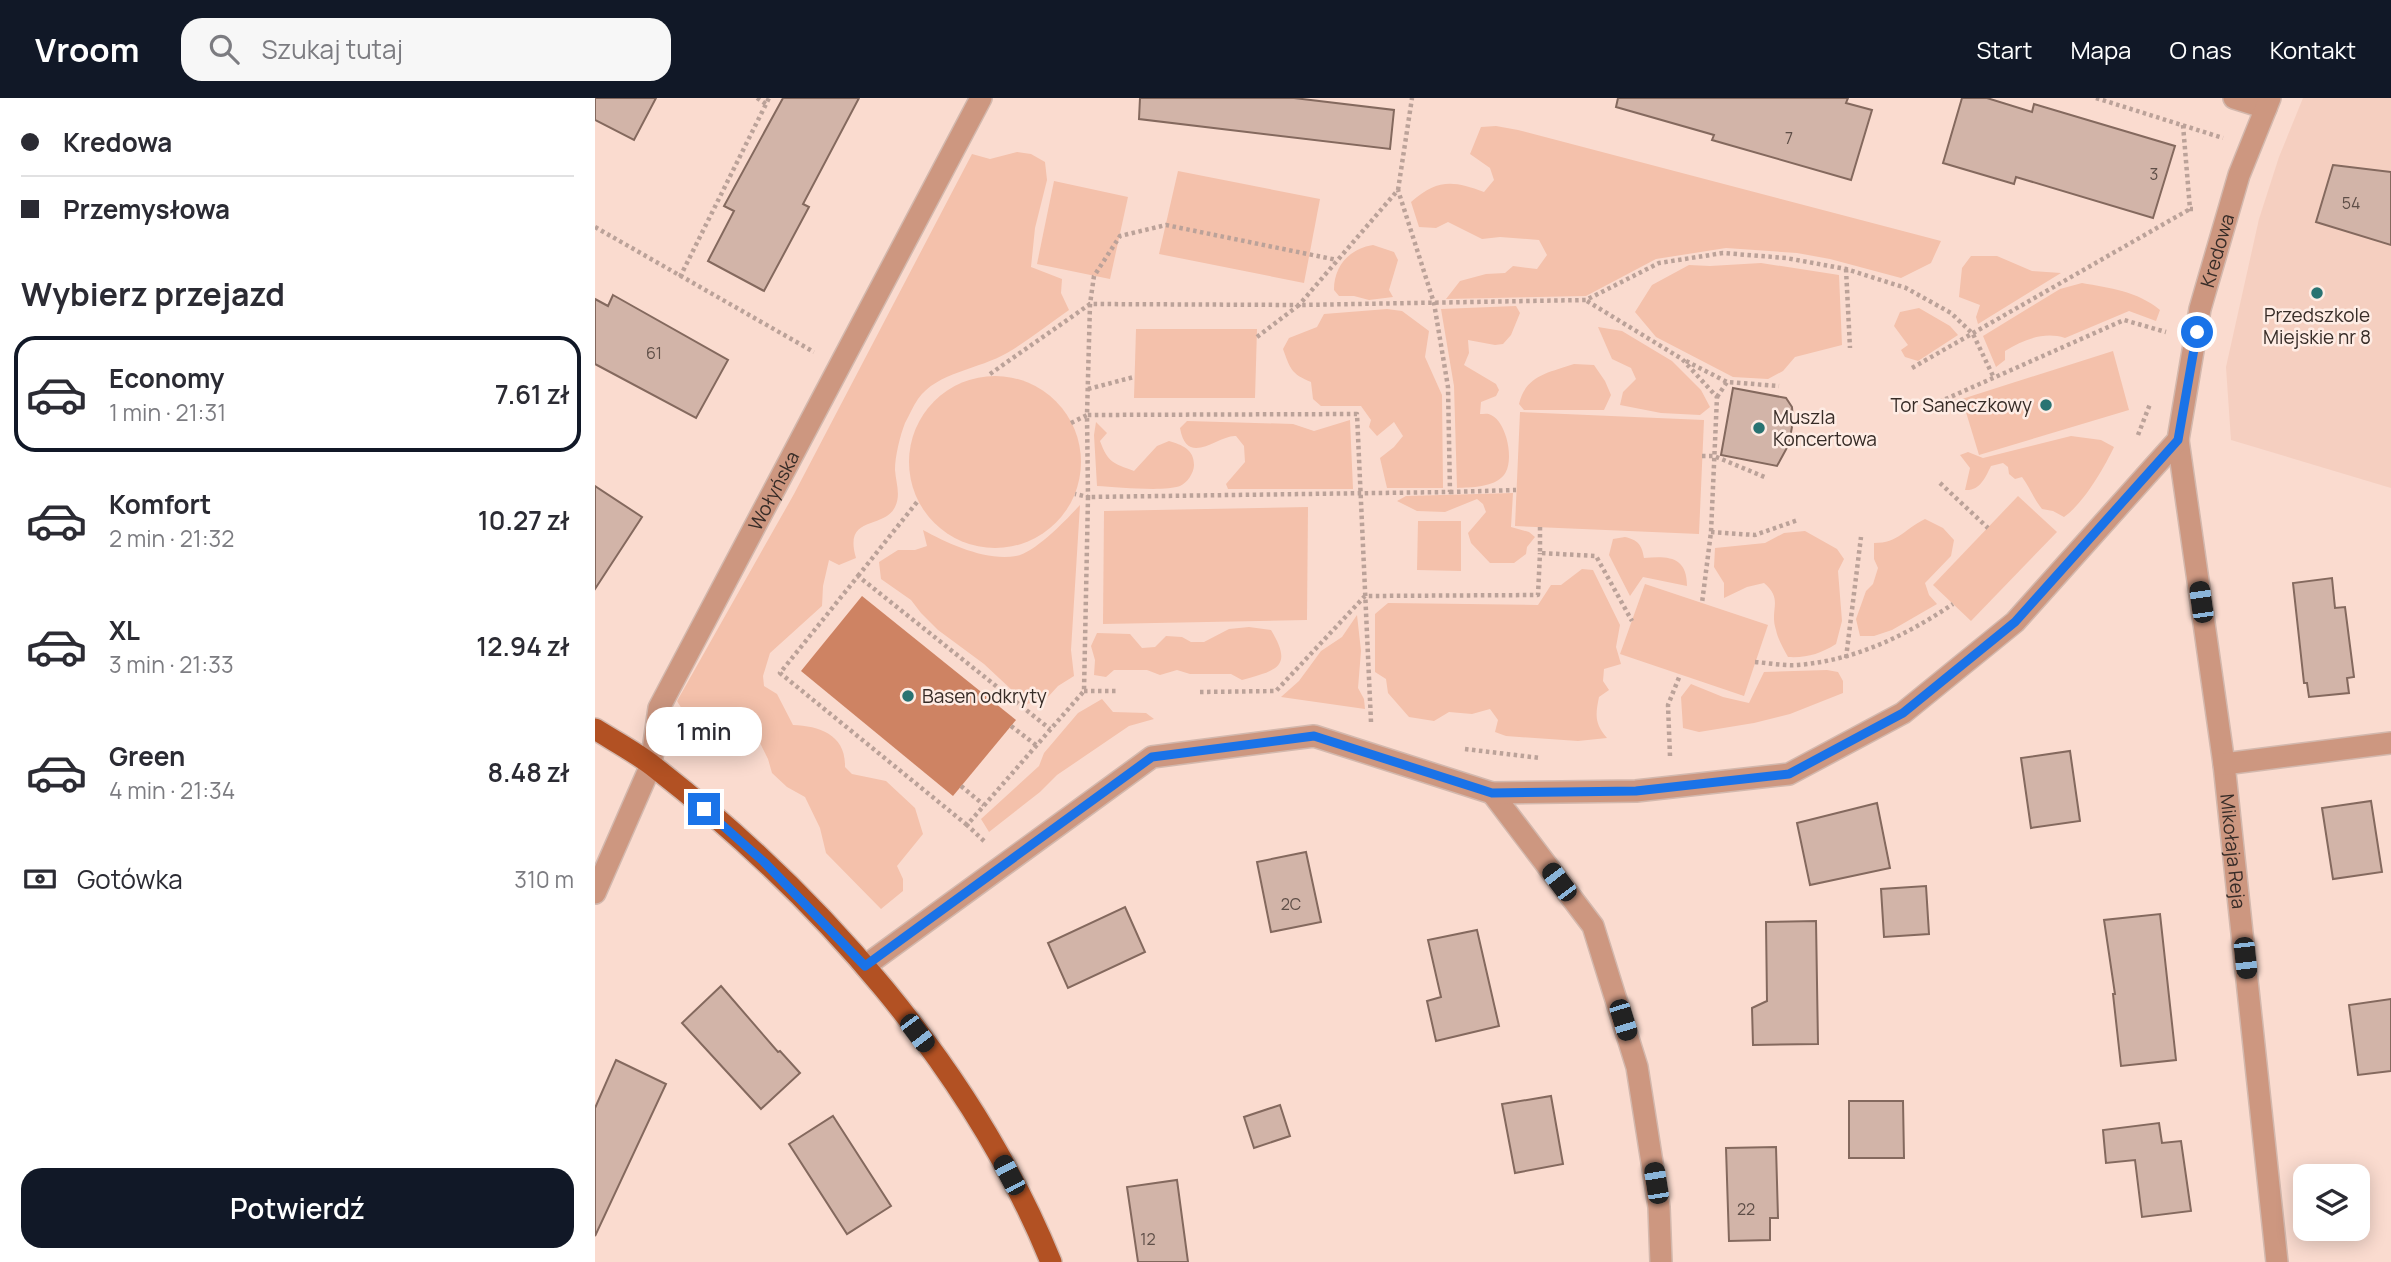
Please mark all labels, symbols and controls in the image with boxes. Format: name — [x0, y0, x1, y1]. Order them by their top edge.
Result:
search box — [181, 18, 671, 81]
text: Vroom — [35, 27, 139, 72]
icon: search — [205, 30, 243, 68]
text: Szukaj tutaj — [261, 31, 403, 67]
text: Start — [1976, 33, 2032, 66]
text: Mapa — [2070, 33, 2131, 66]
text: O nas — [2169, 33, 2232, 66]
text: Kontakt — [2270, 33, 2356, 66]
text: Kredowa — [63, 124, 172, 160]
house number: 7 — [1785, 127, 1793, 149]
house number: 3 — [2150, 163, 2158, 185]
text: Przemysłowa — [63, 191, 230, 227]
house number: 54 — [2342, 192, 2360, 214]
street label: Kredowa — [2194, 210, 2240, 290]
text: Wybierz przejazd — [21, 272, 285, 316]
marker: Przedszkole Miejskie nr 8 — [2309, 285, 2325, 301]
place label: Przedszkole Miejskie nr 8 — [2263, 302, 2371, 350]
route start — [2181, 316, 2213, 348]
house number: 61 — [646, 342, 662, 364]
text: Economy — [109, 360, 224, 396]
icon: car — [25, 363, 88, 426]
text: 7.61 zł — [495, 376, 570, 412]
place label: Tor Saneczkowy — [1891, 392, 2032, 418]
text: 1 min · 21:31 — [109, 396, 226, 428]
marker: Tor Saneczkowy — [2038, 397, 2054, 413]
place label: Muszla Koncertowa — [1773, 404, 1877, 452]
marker: Muszla Koncertowa — [1751, 420, 1767, 436]
street label: Wołyńska — [742, 446, 805, 535]
text: Komfort — [109, 486, 211, 522]
icon: car — [25, 489, 88, 552]
text: 10.27 zł — [478, 502, 570, 538]
text: 2 min · 21:32 — [109, 522, 234, 554]
car — [2188, 580, 2215, 624]
text: XL — [109, 612, 140, 648]
icon: car — [25, 615, 88, 678]
text: 12.94 zł — [476, 628, 570, 664]
text: 3 min · 21:33 — [109, 648, 234, 680]
place label: Basen odkryty — [922, 683, 1047, 709]
marker: Basen odkryty — [900, 688, 916, 704]
callout: 1 min — [646, 708, 762, 756]
text: 1 min — [677, 715, 731, 747]
text: Green — [109, 738, 185, 774]
icon: car — [25, 741, 88, 804]
text: 8.48 zł — [487, 754, 570, 790]
text: 4 min · 21:34 — [109, 774, 235, 806]
street label: Mikołaja Reja — [2214, 792, 2252, 910]
route end — [688, 793, 720, 825]
car — [1538, 859, 1581, 905]
icon: cash — [21, 860, 59, 898]
text: Gotówka — [77, 861, 183, 897]
text: 310 m — [514, 863, 574, 895]
house number: 2C — [1281, 893, 1301, 915]
car — [2233, 936, 2258, 980]
car — [1607, 997, 1640, 1043]
car — [896, 1010, 939, 1056]
car — [990, 1152, 1029, 1198]
car — [1643, 1161, 1670, 1205]
map controls — [2293, 1164, 2370, 1241]
button: layers — [2293, 1164, 2370, 1241]
button: Potwierdź — [21, 1168, 574, 1248]
house number: 22 — [1737, 1198, 1755, 1220]
house number: 12 — [1140, 1228, 1156, 1250]

